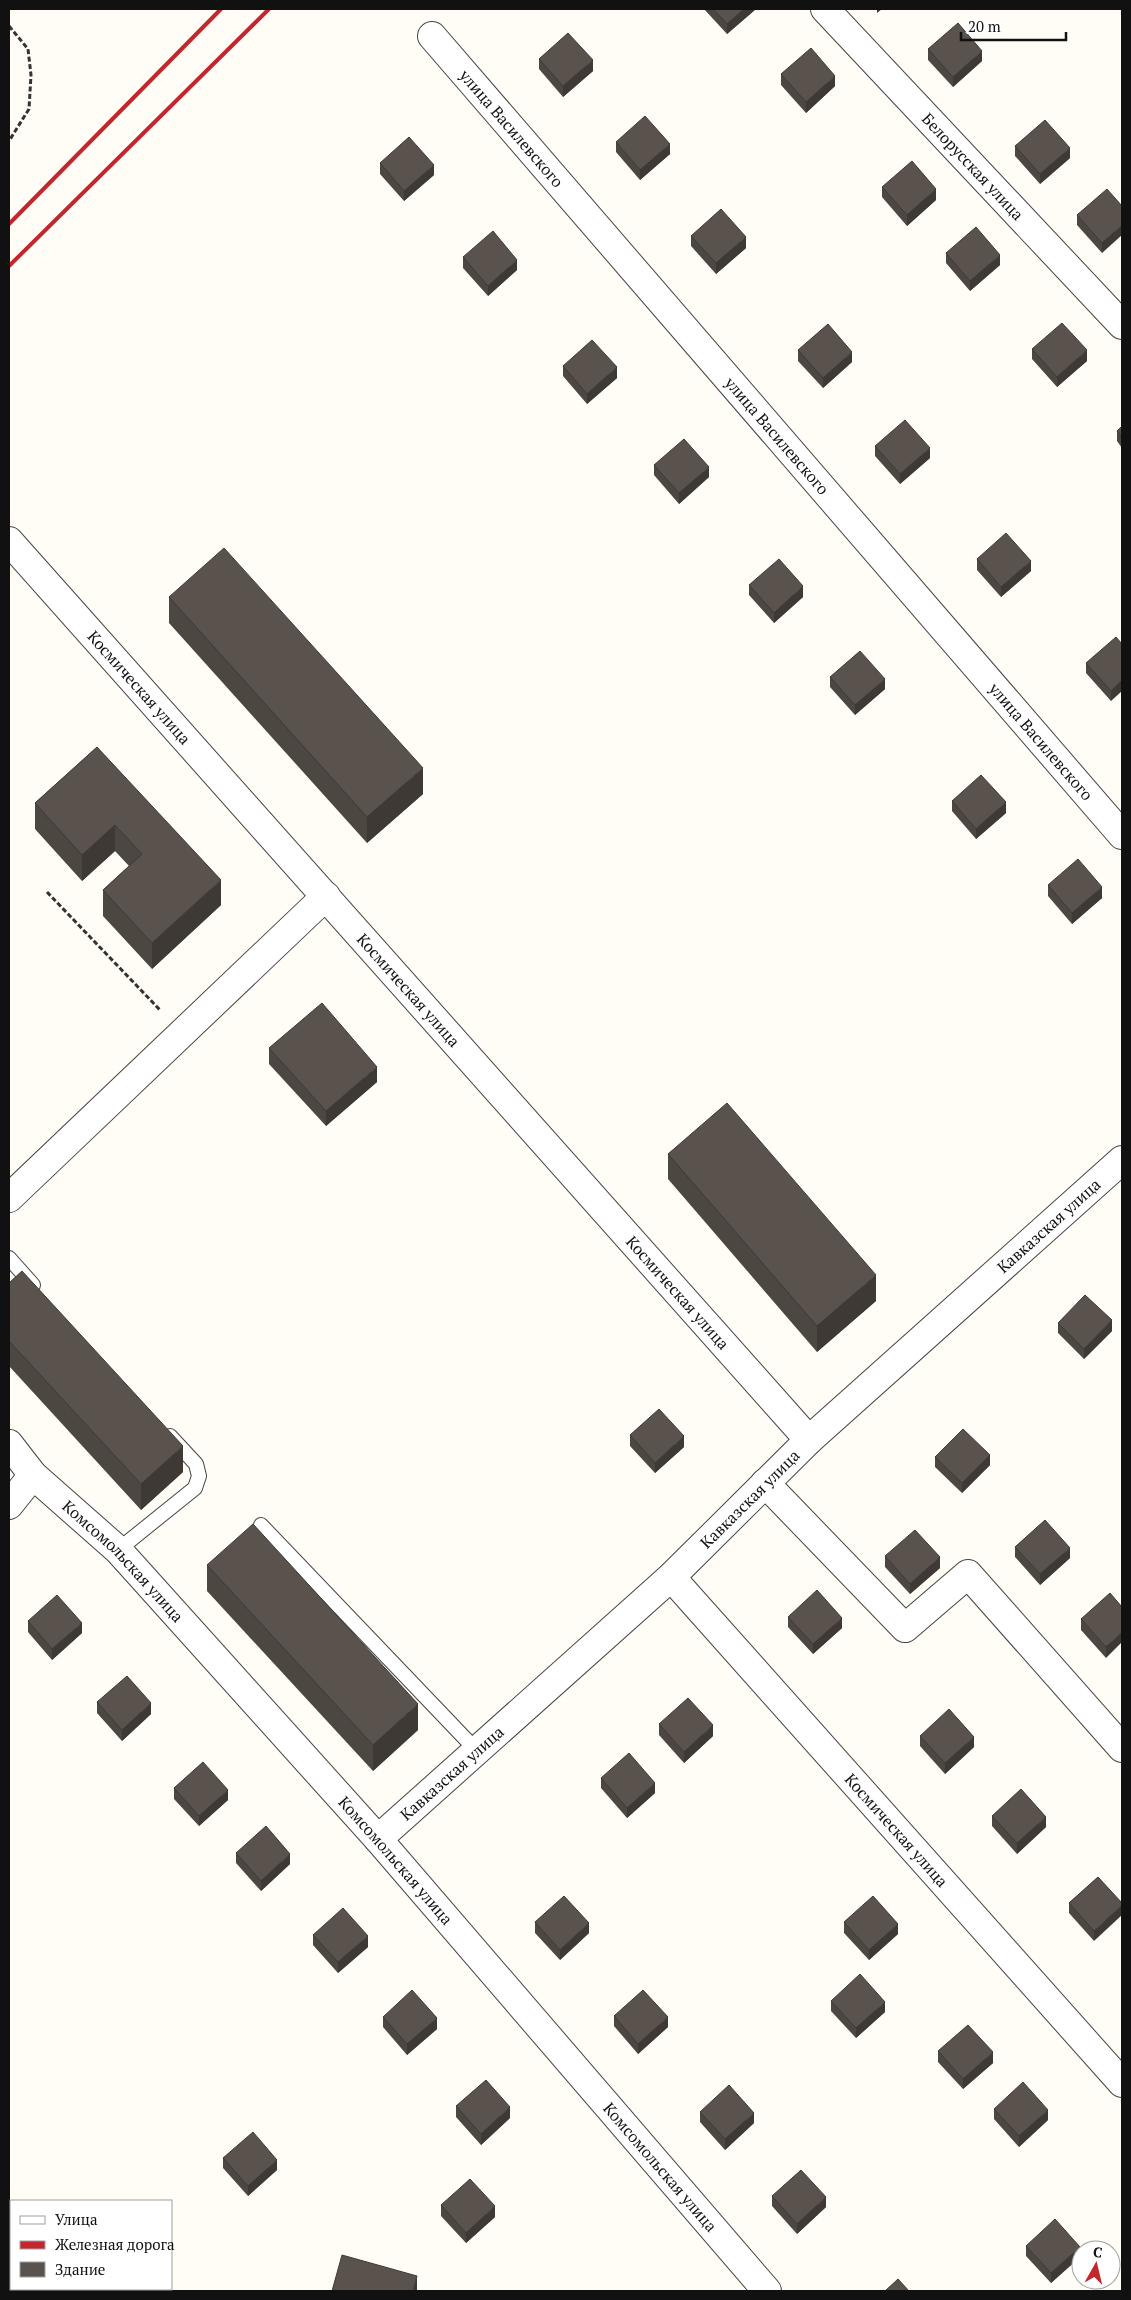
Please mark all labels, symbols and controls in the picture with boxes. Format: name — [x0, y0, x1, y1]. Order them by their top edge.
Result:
scale bar — [961, 10, 1066, 42]
text: 20 m — [968, 16, 1001, 36]
street label: улица Василевского — [454, 64, 569, 192]
street label: Белорусская улица — [917, 108, 1029, 225]
street label: улица Василевского — [719, 371, 834, 499]
street label: Космическая улица — [83, 626, 196, 749]
street label: улица Василевского — [983, 677, 1098, 805]
street label: Космическая улица — [352, 928, 465, 1052]
street label: Кавказская улица — [992, 1173, 1105, 1278]
street label: Космическая улица — [621, 1231, 734, 1354]
street label: Кавказская улица — [695, 1445, 804, 1553]
street label: Комсомольская улица — [58, 1495, 189, 1627]
street label: Кавказская улица — [395, 1721, 508, 1825]
street label: Космическая улица — [840, 1768, 953, 1892]
street label: Комсомольская улица — [333, 1791, 458, 1929]
street label: Комсомольская улица — [598, 2098, 722, 2236]
legend — [10, 2200, 172, 2290]
text: Улица — [55, 2209, 98, 2229]
text: Железная дорога — [55, 2234, 175, 2254]
north arrow — [1071, 2240, 1121, 2290]
text: С — [1092, 2242, 1104, 2262]
text: Здание — [55, 2259, 105, 2279]

